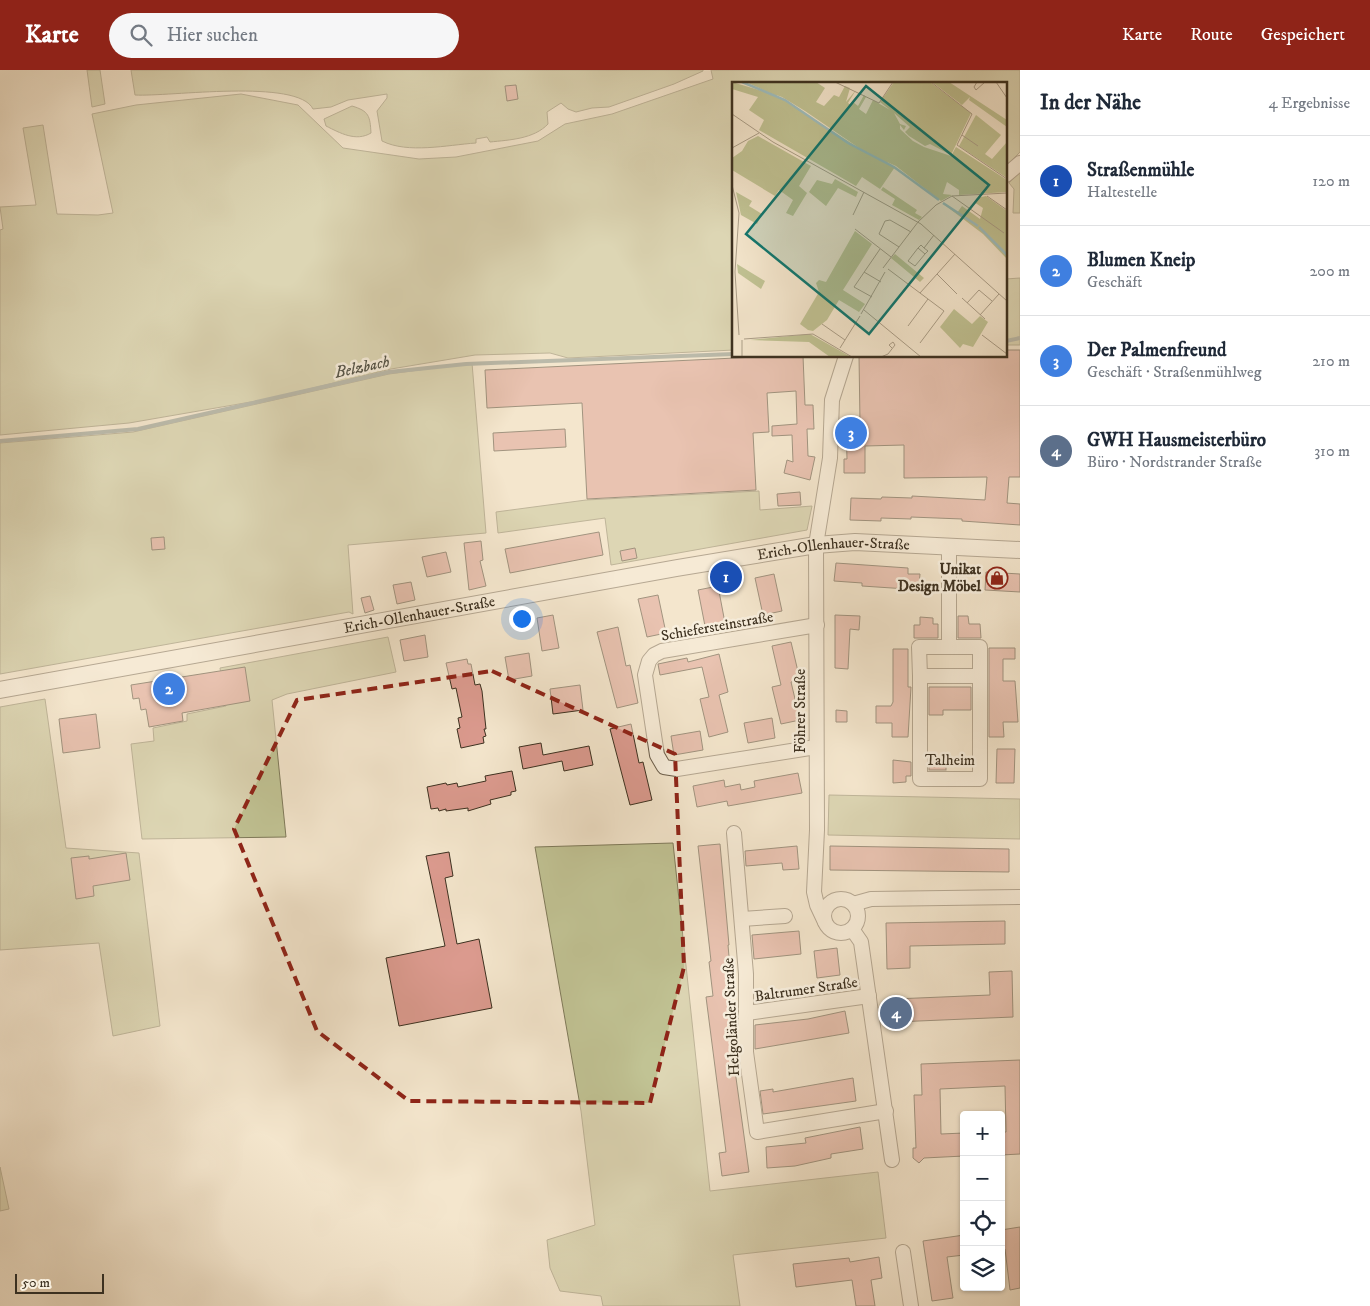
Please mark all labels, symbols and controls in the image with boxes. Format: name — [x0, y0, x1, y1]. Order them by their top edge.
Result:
search box — [109, 13, 459, 58]
text: Karte — [25, 20, 79, 50]
icon: search — [127, 21, 155, 49]
text: Hier suchen — [167, 24, 258, 47]
text: Karte — [1122, 24, 1162, 46]
text: Route — [1190, 24, 1233, 46]
text: Gespeichert — [1261, 24, 1345, 46]
inset map — [732, 82, 1008, 358]
text: In der Nähe — [1040, 90, 1141, 116]
text: 4 Ergebnisse — [1268, 93, 1350, 113]
text: Straßenmühle — [1087, 159, 1194, 182]
text: 1 — [1053, 171, 1059, 191]
text: 120 m — [1312, 171, 1350, 191]
text: Haltestelle — [1087, 182, 1157, 202]
text: Blumen Kneip — [1087, 249, 1195, 272]
text: 2 — [1052, 261, 1060, 281]
text: 200 m — [1309, 261, 1350, 281]
text: Geschäft — [1087, 272, 1142, 292]
text: Der Palmenfreund — [1087, 339, 1227, 362]
water label: Belzbach — [332, 351, 391, 383]
text: 3 — [1053, 351, 1059, 371]
text: 210 m — [1312, 351, 1350, 371]
text: Geschäft · Straßenmühlweg — [1087, 362, 1261, 382]
pin: 3 — [835, 414, 867, 452]
text: GWH Hausmeisterbüro — [1087, 429, 1266, 452]
text: 4 — [1051, 441, 1061, 461]
text: 310 m — [1314, 441, 1350, 461]
text: Büro · Nordstrander Straße — [1087, 452, 1262, 472]
street label: Erich-Ollenhauer-Straße — [756, 533, 910, 565]
pin: 1 — [710, 558, 742, 596]
place label: Unikat Design Möbel — [898, 560, 981, 596]
shop icon: Unikat Design Möbel — [985, 566, 1009, 590]
street label: Erich-Ollenhauer-Straße — [342, 592, 497, 638]
your location — [509, 606, 535, 632]
street label: Schiefersteinstraße — [660, 607, 775, 646]
street label: Föhrer Straße — [791, 669, 810, 753]
pin: 2 — [153, 670, 185, 708]
street label: Talheim — [925, 751, 975, 770]
street label: Helgoländer Straße — [719, 957, 744, 1077]
street label: Baltrumer Straße — [753, 973, 859, 1006]
pin: 4 — [880, 994, 912, 1032]
map controls — [960, 1111, 1005, 1291]
button: + — [960, 1111, 1005, 1156]
button: − — [960, 1156, 1005, 1201]
button: locate — [960, 1201, 1005, 1246]
button: layers — [960, 1246, 1005, 1291]
scale bar — [15, 1271, 104, 1294]
text: 50 m — [22, 1274, 50, 1292]

